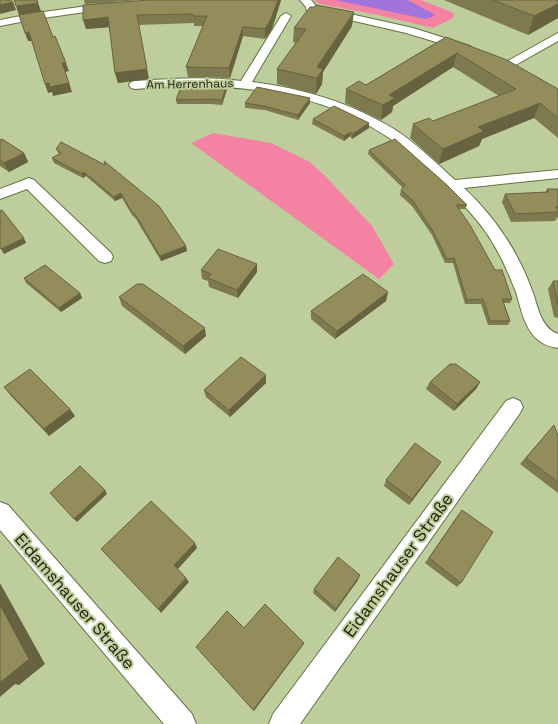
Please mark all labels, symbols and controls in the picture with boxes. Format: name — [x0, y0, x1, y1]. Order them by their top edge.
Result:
street label: Am Herrenhaus — [146, 75, 234, 93]
street label: Eidamshauser Straße — [338, 489, 458, 641]
street label: Eidamshauser Straße — [10, 528, 140, 674]

